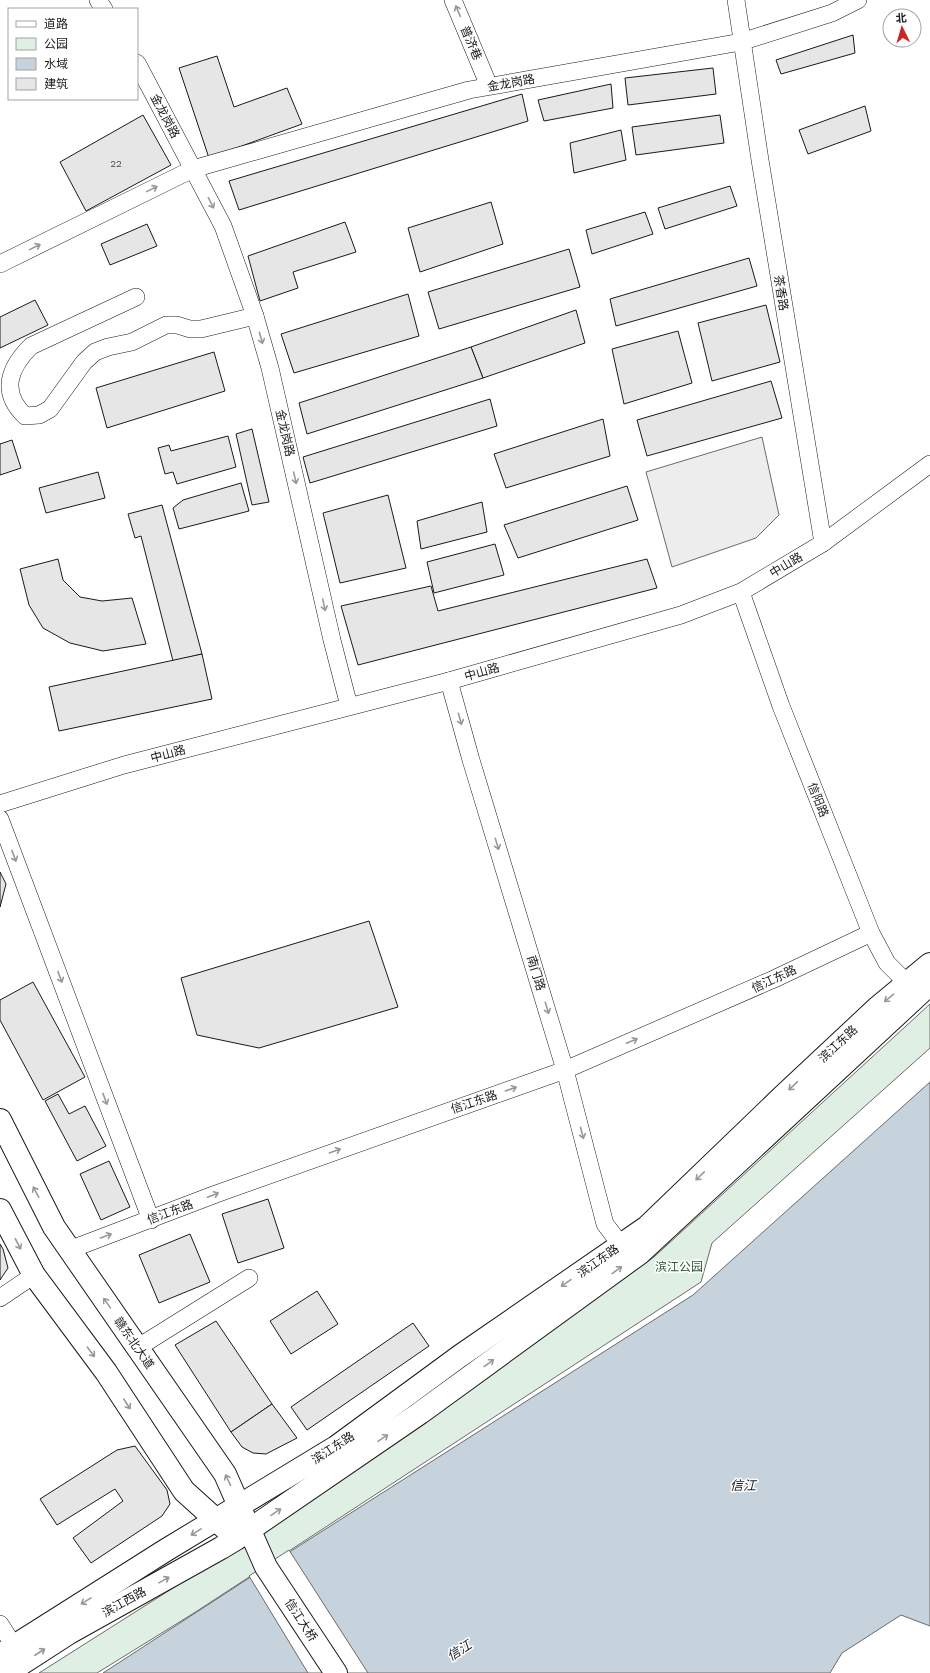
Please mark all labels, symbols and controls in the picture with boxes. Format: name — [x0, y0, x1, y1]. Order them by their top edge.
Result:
one-way arrow — [454, 6, 461, 18]
legend — [8, 8, 138, 100]
north arrow — [882, 8, 922, 48]
text: 北 — [895, 12, 907, 25]
text: 道路 — [44, 17, 68, 31]
street label: 普济巷 — [458, 24, 484, 62]
text: 公园 — [44, 37, 68, 51]
text: 水域 — [44, 57, 68, 71]
street label: 金龙岗路 — [486, 72, 536, 94]
text: 建筑 — [44, 77, 68, 91]
street label: 金龙岗路 — [148, 92, 182, 140]
house number: 22 — [110, 158, 122, 169]
one-way arrow — [145, 185, 157, 193]
one-way arrow — [208, 197, 215, 209]
one-way arrow — [29, 243, 41, 250]
street label: 茶香路 — [771, 274, 791, 312]
one-way arrow — [258, 331, 265, 344]
street label: 金龙岗路 — [273, 408, 297, 458]
one-way arrow — [292, 471, 300, 484]
street label: 中山路 — [767, 550, 805, 580]
one-way arrow — [320, 598, 328, 611]
street label: 中山路 — [463, 660, 501, 684]
one-way arrow — [457, 712, 464, 725]
street label: 中山路 — [149, 743, 187, 765]
street label: 信阳路 — [805, 781, 831, 819]
one-way arrow — [494, 837, 501, 850]
one-way arrow — [10, 849, 18, 861]
street label: 南门路 — [524, 954, 548, 992]
street label: 信江东路 — [749, 963, 799, 995]
one-way arrow — [56, 971, 64, 983]
one-way arrow — [884, 993, 894, 1002]
one-way arrow — [544, 1002, 551, 1015]
street label: 滨江东路 — [816, 1023, 860, 1065]
one-way arrow — [625, 1037, 637, 1044]
one-way arrow — [788, 1081, 798, 1090]
one-way arrow — [504, 1085, 517, 1092]
street label: 信江东路 — [449, 1088, 499, 1116]
one-way arrow — [102, 1093, 110, 1105]
one-way arrow — [578, 1127, 586, 1140]
one-way arrow — [329, 1147, 342, 1154]
one-way arrow — [695, 1171, 705, 1181]
one-way arrow — [32, 1186, 39, 1198]
one-way arrow — [207, 1191, 219, 1199]
street label: 信江东路 — [145, 1197, 195, 1227]
one-way arrow — [100, 1232, 112, 1240]
one-way arrow — [15, 1238, 22, 1250]
street label: 滨江东路 — [574, 1241, 622, 1281]
park label: 滨江公园 — [655, 1260, 703, 1274]
one-way arrow — [611, 1266, 622, 1274]
one-way arrow — [560, 1279, 571, 1287]
one-way arrow — [103, 1298, 111, 1309]
street label: 赣东北大道 — [111, 1314, 157, 1372]
one-way arrow — [86, 1346, 95, 1357]
one-way arrow — [483, 1359, 494, 1367]
one-way arrow — [123, 1399, 131, 1410]
street label: 滨江东路 — [309, 1429, 357, 1467]
one-way arrow — [377, 1434, 388, 1442]
one-way arrow — [223, 1474, 231, 1486]
water label: 信江 — [730, 1478, 758, 1493]
one-way arrow — [270, 1507, 282, 1515]
one-way arrow — [191, 1528, 202, 1536]
one-way arrow — [158, 1575, 170, 1583]
street label: 滨江西路 — [100, 1584, 148, 1620]
street label: 信江大桥 — [282, 1596, 320, 1644]
one-way arrow — [80, 1597, 91, 1605]
water label: 信江 — [444, 1636, 476, 1664]
one-way arrow — [34, 1647, 46, 1655]

